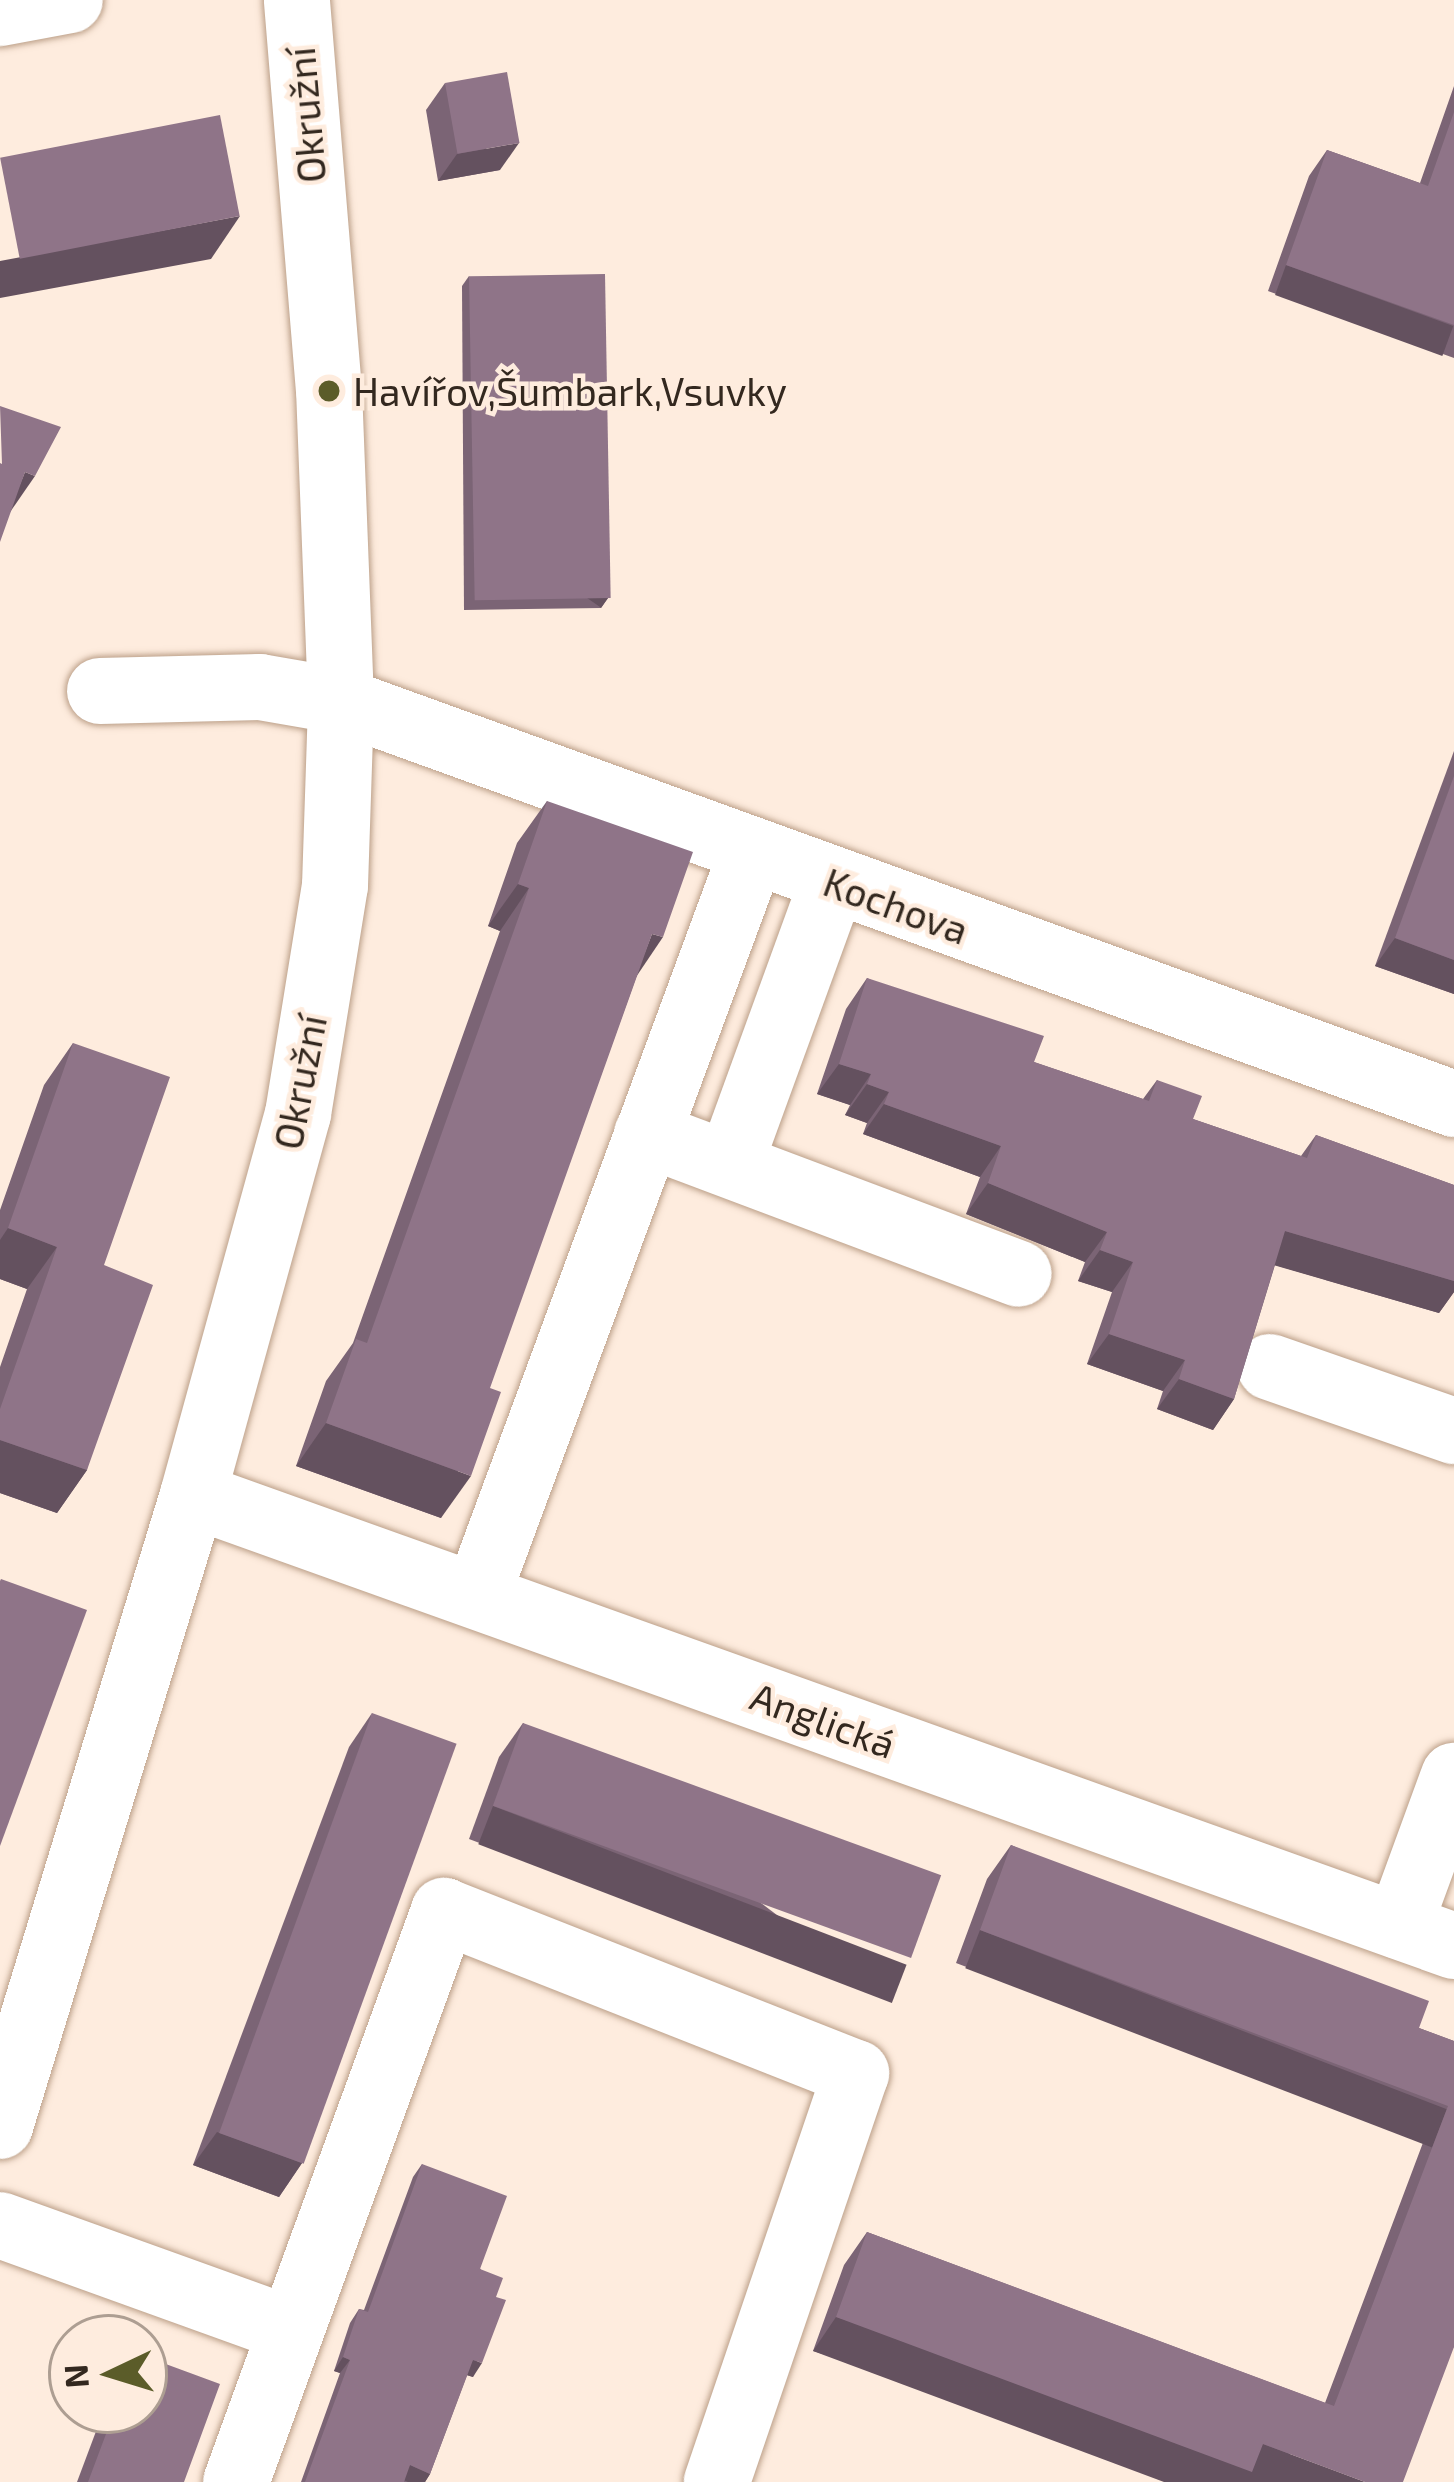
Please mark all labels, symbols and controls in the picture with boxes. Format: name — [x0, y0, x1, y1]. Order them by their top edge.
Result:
street label: Okružní — [277, 45, 335, 185]
place label: Havířov,Šumbark,Vsuvky — [353, 368, 787, 414]
marker: Havířov,Šumbark,Vsuvky — [316, 378, 342, 404]
street label: Kochova — [817, 858, 975, 954]
street label: Okružní — [264, 1011, 336, 1153]
street label: Anglická — [744, 1672, 902, 1768]
north arrow — [48, 2314, 168, 2434]
text: N — [54, 2363, 96, 2390]

